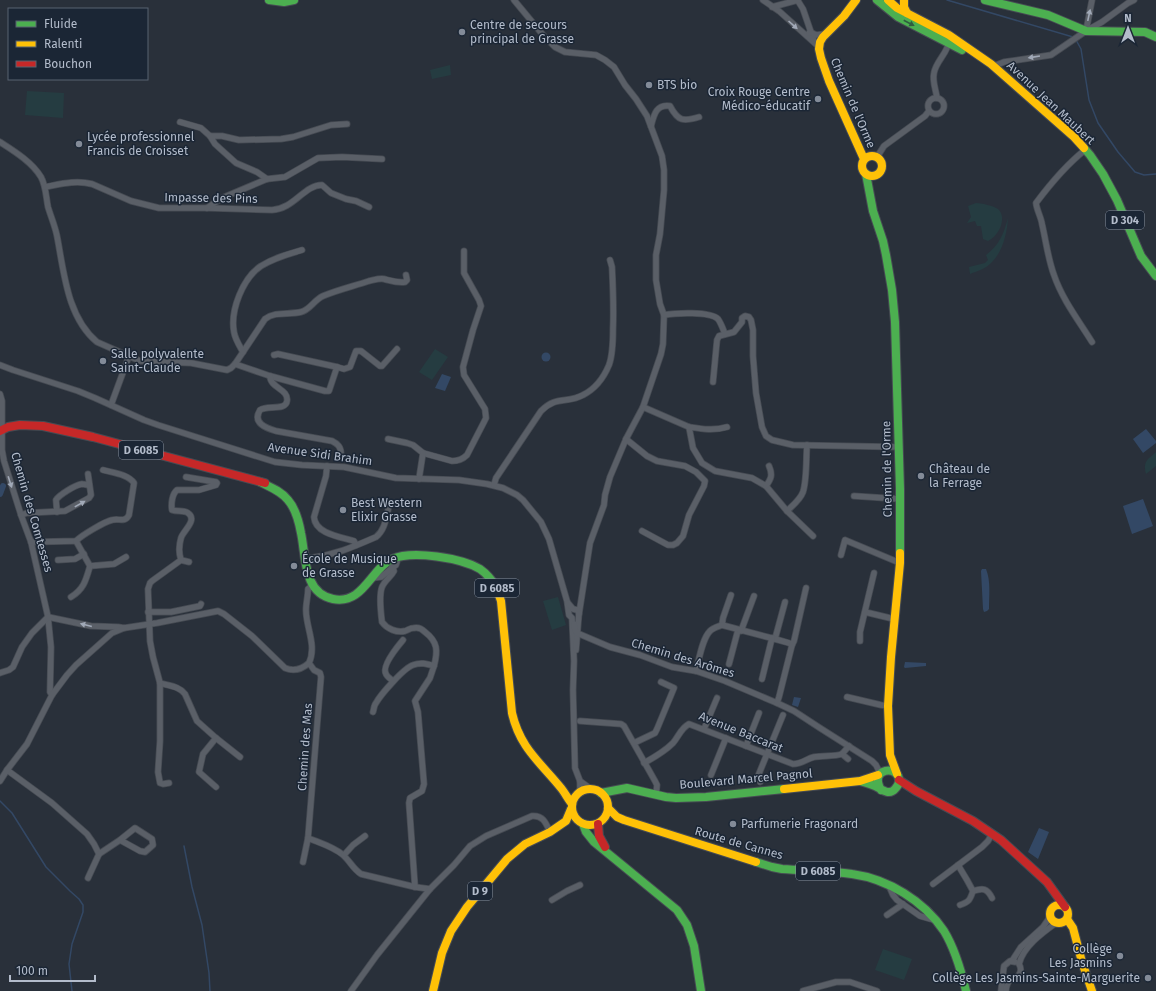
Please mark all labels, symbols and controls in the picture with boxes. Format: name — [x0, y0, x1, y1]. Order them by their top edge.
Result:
legend — [8, 8, 148, 80]
north arrow — [1108, 8, 1148, 48]
one-way arrow — [1086, 9, 1092, 22]
text: N — [1124, 12, 1132, 25]
text: Fluide — [44, 17, 77, 31]
place label: Centre de secours principal de Grasse — [470, 18, 574, 46]
one-way arrow — [903, 19, 915, 26]
one-way arrow — [789, 20, 798, 29]
marker: Centre de secours principal de Grasse — [457, 27, 467, 37]
text: Ralenti — [44, 37, 82, 51]
one-way arrow — [1028, 54, 1040, 60]
street label: Chemin de l'Orme — [828, 56, 878, 150]
text: Bouchon — [44, 57, 92, 71]
street label: Avenue Jean Maubert — [1004, 59, 1098, 148]
place label: BTS bio — [657, 78, 697, 92]
marker: BTS bio — [644, 80, 654, 90]
place label: Croix Rouge Centre Médico-éducatif — [708, 85, 811, 113]
marker: Croix Rouge Centre Médico-éducatif — [813, 94, 823, 104]
place label: Lycée professionnel Francis de Croisset — [87, 130, 195, 158]
marker: Lycée professionnel Francis de Croisset — [74, 139, 84, 149]
street label: Impasse des Pins — [164, 190, 258, 206]
road number: D 304 — [1106, 211, 1144, 229]
place label: Salle polyvalente Saint-Claude — [111, 347, 204, 375]
marker: Salle polyvalente Saint-Claude — [98, 356, 108, 366]
street label: Chemin de l'Orme — [879, 421, 895, 517]
street label: Avenue Sidi Brahim — [267, 440, 373, 468]
road number: D 6085 — [119, 441, 163, 459]
street label: Chemin des Comtesses — [8, 450, 56, 574]
place label: Château de la Ferrage — [929, 462, 990, 490]
marker: Château de la Ferrage — [916, 471, 926, 481]
one-way arrow — [7, 476, 13, 488]
place label: Best Western Elixir Grasse — [351, 496, 422, 524]
one-way arrow — [74, 500, 86, 507]
marker: Best Western Elixir Grasse — [338, 505, 348, 515]
place label: École de Musique de Grasse — [302, 551, 397, 580]
marker: École de Musique de Grasse — [289, 561, 299, 571]
road number: D 6085 — [475, 579, 519, 597]
one-way arrow — [79, 621, 92, 627]
street label: Chemin des Arômes — [630, 636, 737, 680]
street label: Chemin des Mas — [295, 702, 315, 791]
street label: Avenue Baccarat — [697, 709, 786, 756]
street label: Boulevard Marcel Pagnol — [679, 766, 814, 792]
place label: Parfumerie Fragonard — [741, 817, 858, 831]
marker: Parfumerie Fragonard — [728, 819, 738, 829]
street label: Route de Cannes — [693, 824, 785, 862]
road number: D 6085 — [796, 862, 840, 880]
road number: D 9 — [468, 882, 492, 900]
place label: Collège Les Jasmins — [1049, 942, 1112, 970]
marker: Collège Les Jasmins — [1115, 951, 1125, 961]
scale bar — [10, 957, 95, 983]
text: 100 m — [16, 964, 48, 978]
place label: Collège Les Jasmins-Sainte-Marguerite — [932, 971, 1140, 985]
marker: Collège Les Jasmins-Sainte-Marguerite — [1143, 973, 1153, 983]

